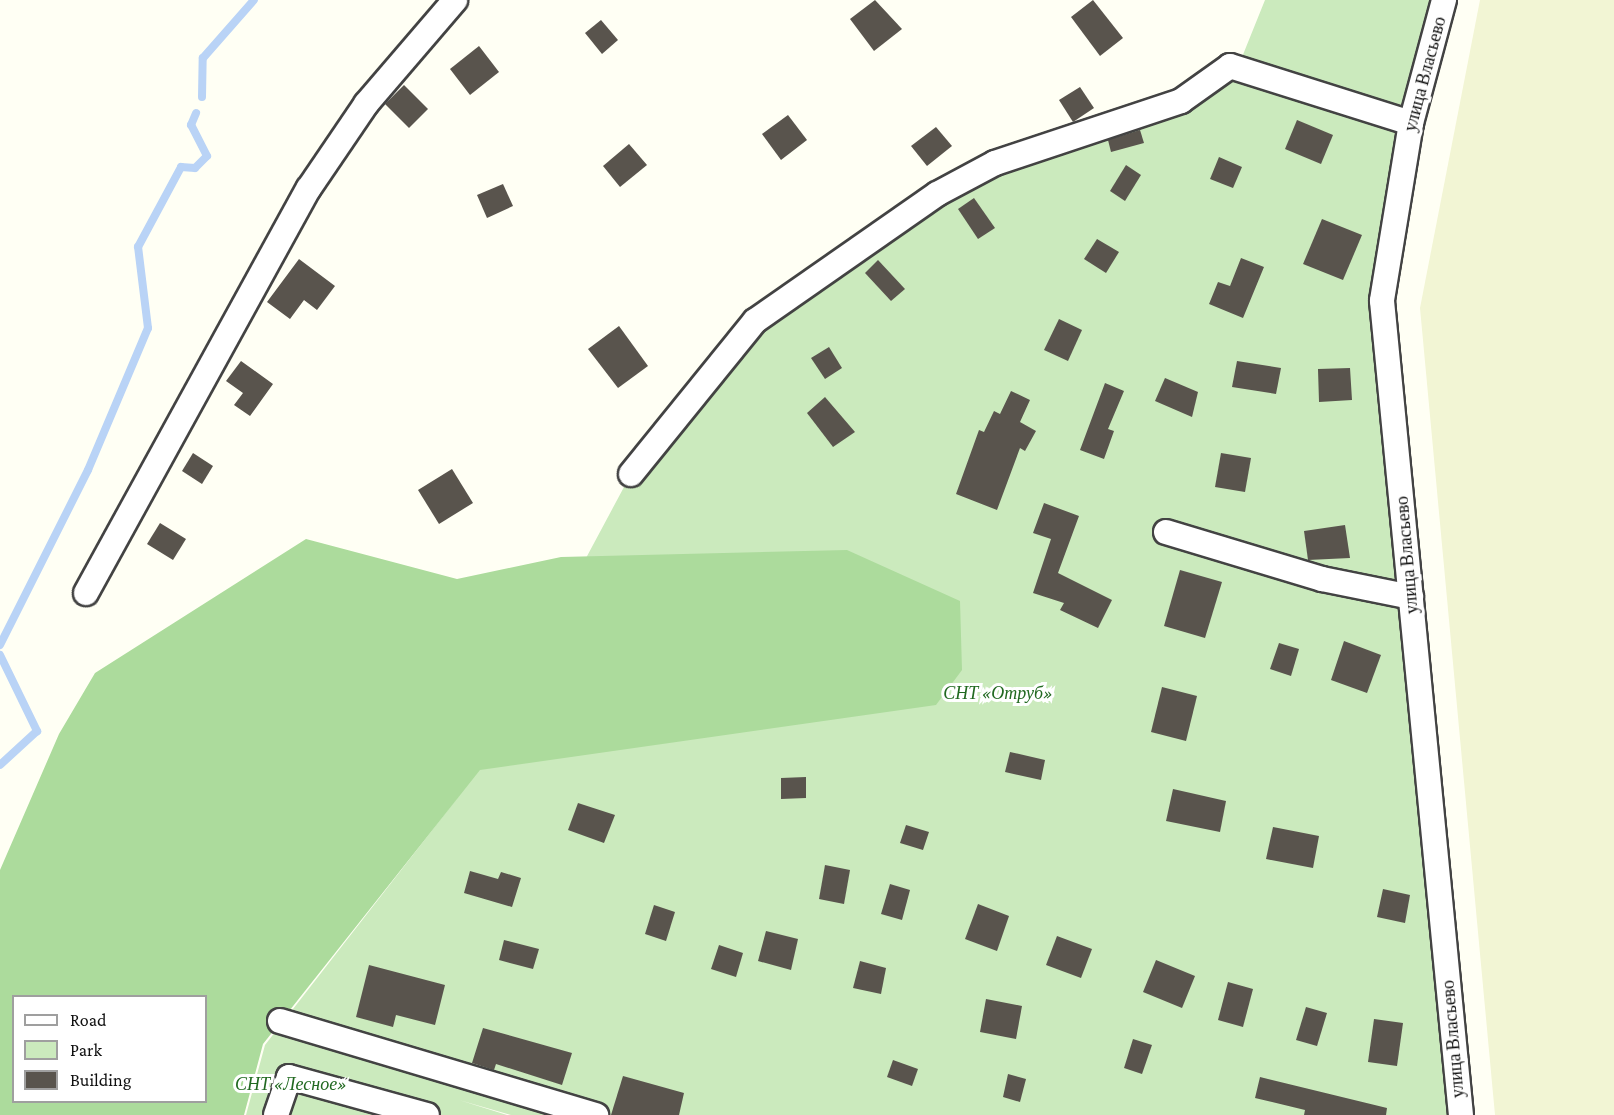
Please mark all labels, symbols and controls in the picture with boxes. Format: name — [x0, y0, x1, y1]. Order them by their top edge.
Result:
street label: улица Власьево — [1399, 14, 1451, 134]
street label: улица Власьево — [1391, 495, 1423, 615]
park label: СНТ «Отруб» — [943, 682, 1053, 704]
street label: улица Власьево — [1437, 979, 1469, 1099]
legend — [12, 995, 207, 1103]
text: Road — [70, 1010, 107, 1030]
text: Park — [70, 1040, 102, 1060]
text: Building — [70, 1070, 131, 1090]
park label: СНТ «Лесное» — [235, 1073, 347, 1095]

